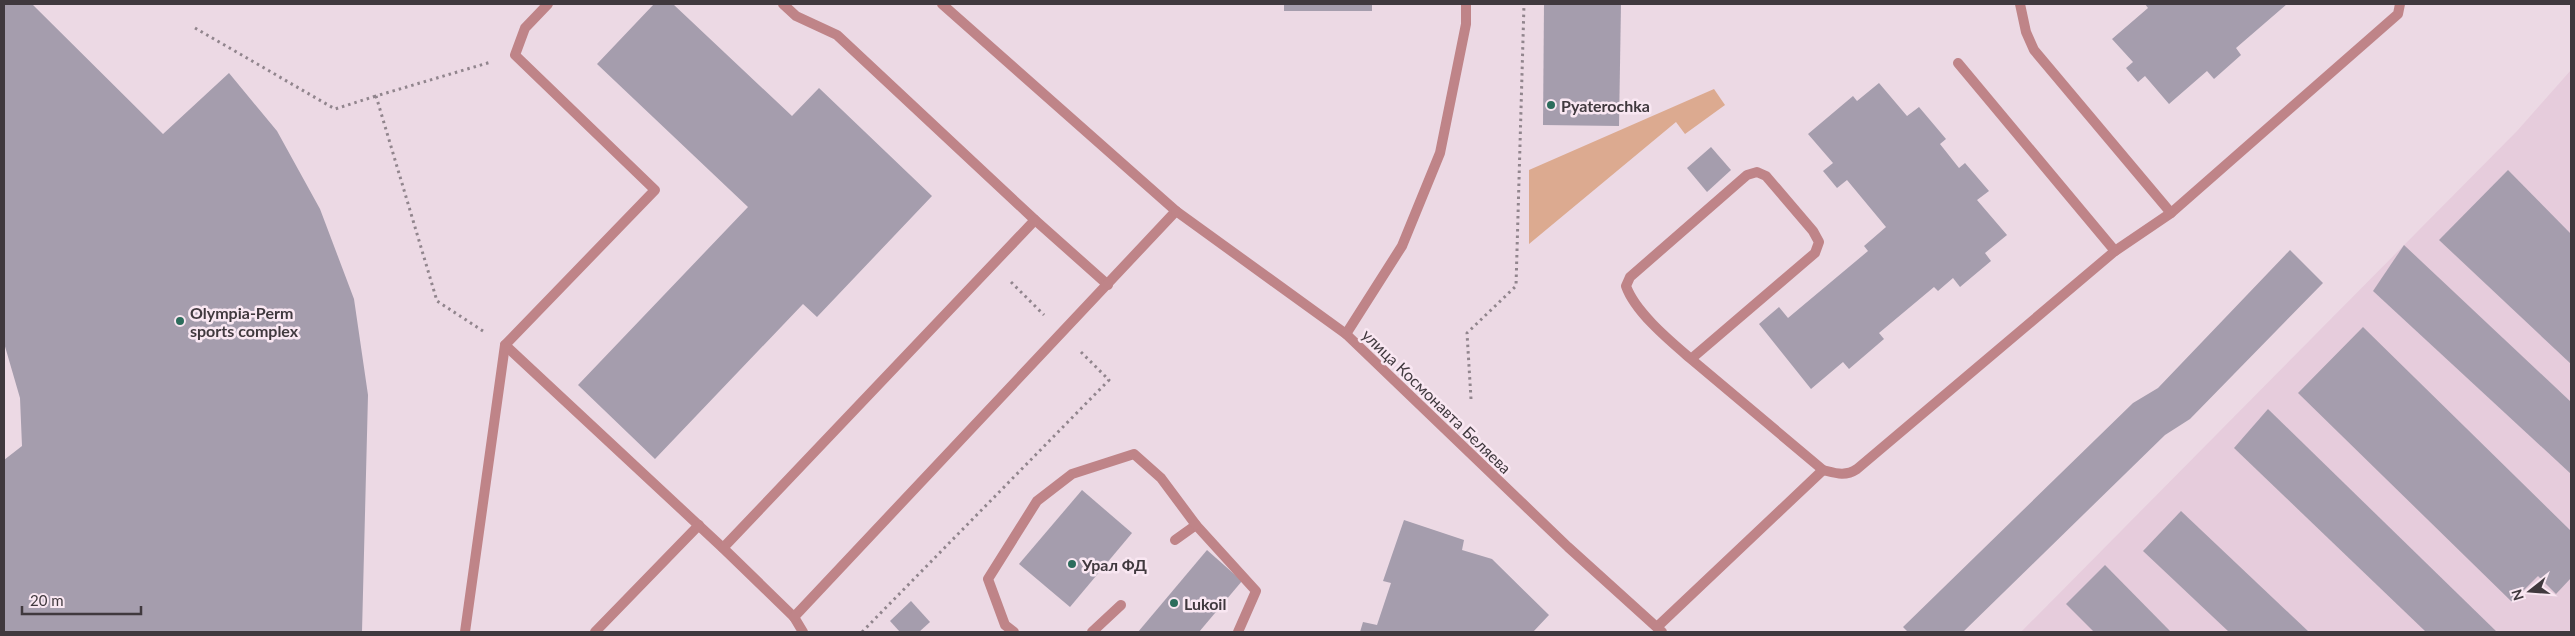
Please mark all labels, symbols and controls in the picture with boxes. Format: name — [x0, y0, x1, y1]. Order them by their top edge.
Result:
place label: Pyaterochka — [1561, 96, 1650, 115]
marker: Pyaterochka — [1545, 99, 1557, 111]
place label: Olympia-Perm sports complex — [190, 303, 299, 340]
marker: Olympia-Perm sports complex — [174, 315, 186, 327]
street label: улица Космонавта Беляева — [1359, 325, 1515, 477]
place label: Урал ФД — [1081, 555, 1147, 574]
marker: Урал ФД — [1066, 558, 1078, 570]
north arrow — [2505, 566, 2555, 616]
scale bar — [22, 584, 141, 616]
text: N — [2507, 587, 2527, 603]
text: 20 m — [30, 591, 64, 609]
place label: Lukoil — [1184, 594, 1226, 613]
marker: Lukoil — [1168, 597, 1180, 609]

